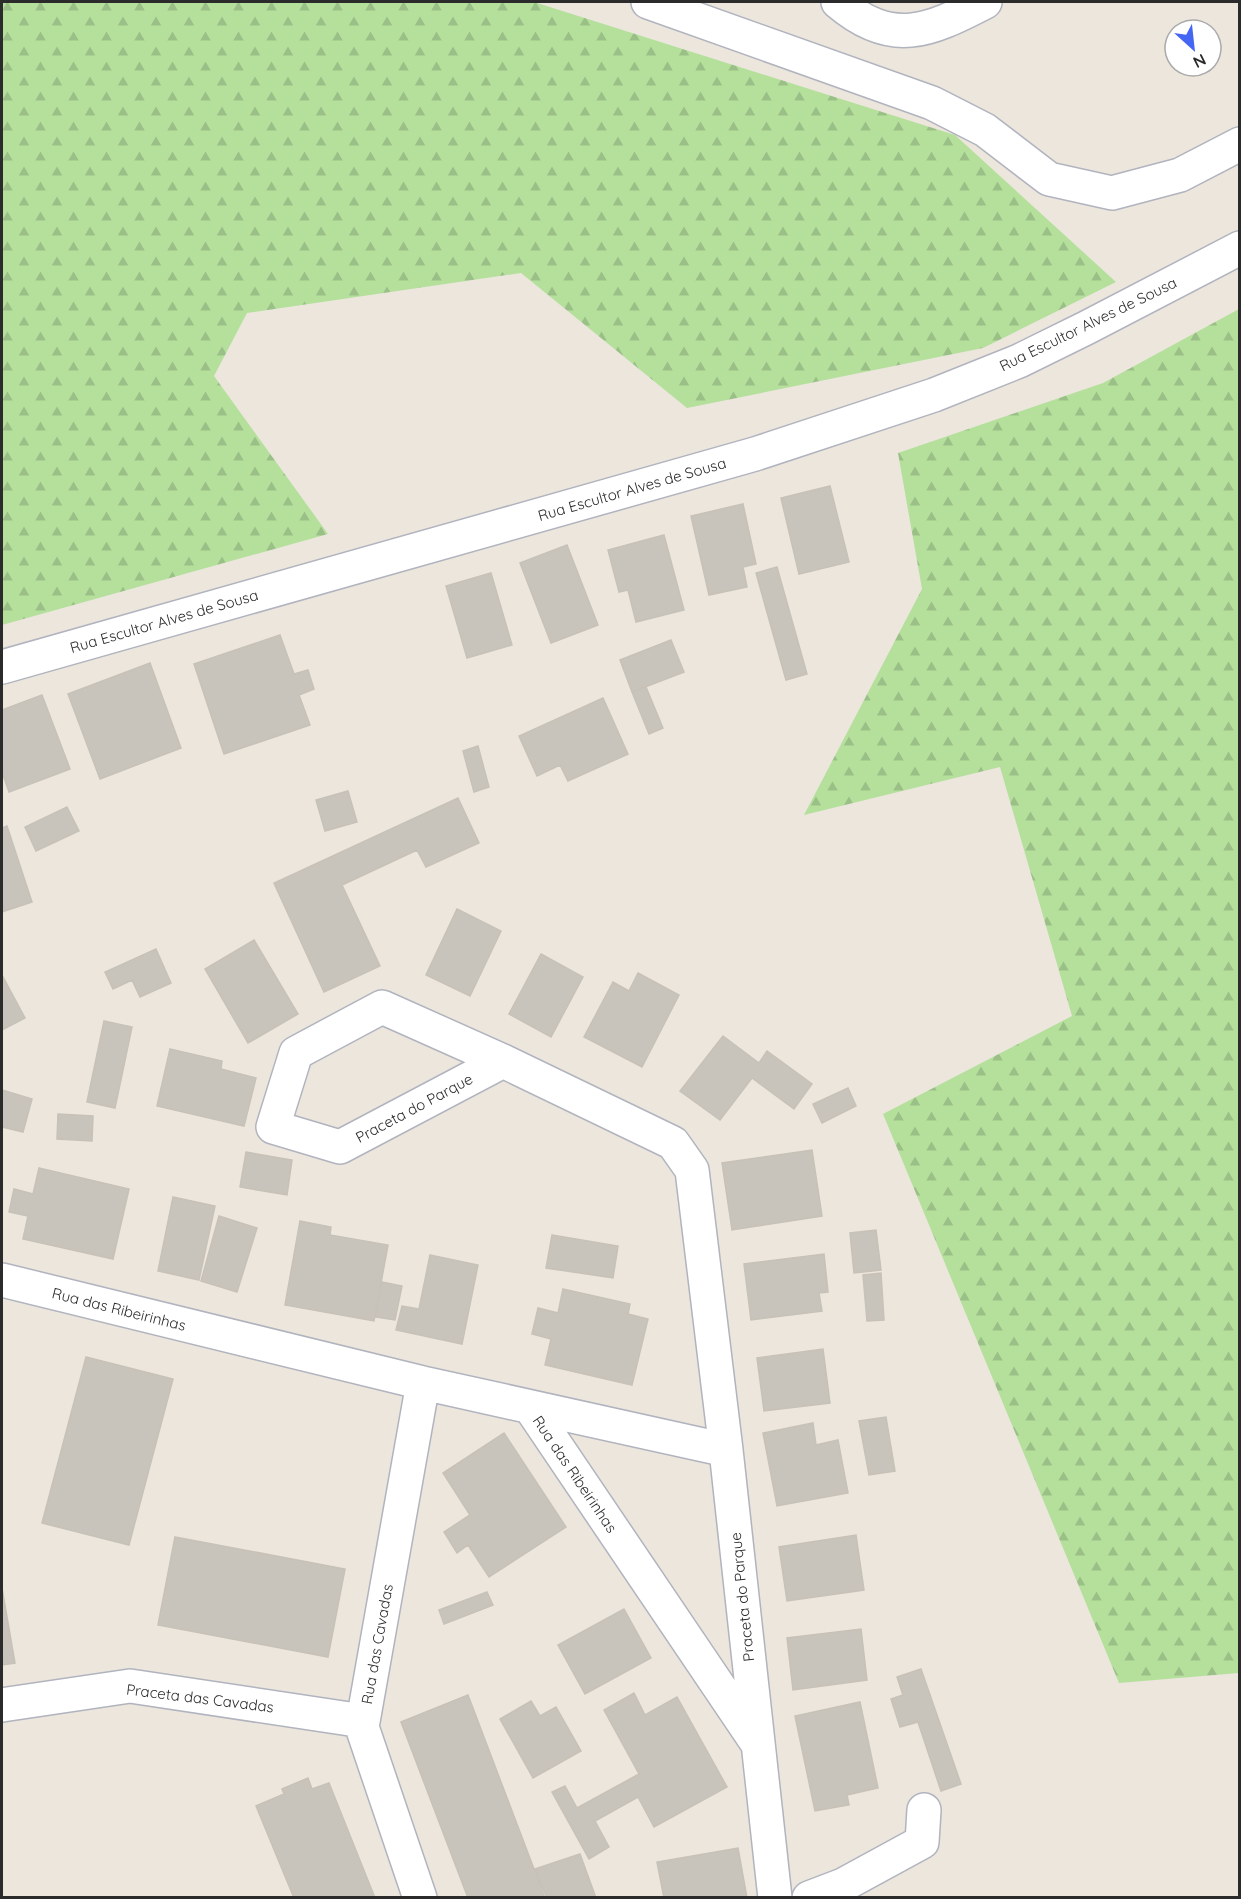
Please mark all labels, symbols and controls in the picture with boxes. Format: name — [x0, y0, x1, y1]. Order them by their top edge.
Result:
north arrow — [1163, 18, 1223, 78]
text: N — [1190, 50, 1210, 73]
street label: Rua Escultor Alves de Sousa — [996, 273, 1180, 375]
street label: Rua Escultor Alves de Sousa — [536, 453, 728, 525]
street label: Rua Escultor Alves de Sousa — [68, 585, 260, 657]
street label: Praceta do Parque — [352, 1069, 476, 1147]
street label: Rua das Ribeirinhas — [50, 1283, 188, 1335]
street label: Rua das Ribeirinhas — [529, 1412, 621, 1536]
street label: Praceta do Parque — [726, 1531, 758, 1663]
street label: Rua das Cavadas — [357, 1582, 397, 1706]
street label: Praceta das Cavadas — [125, 1680, 275, 1716]

